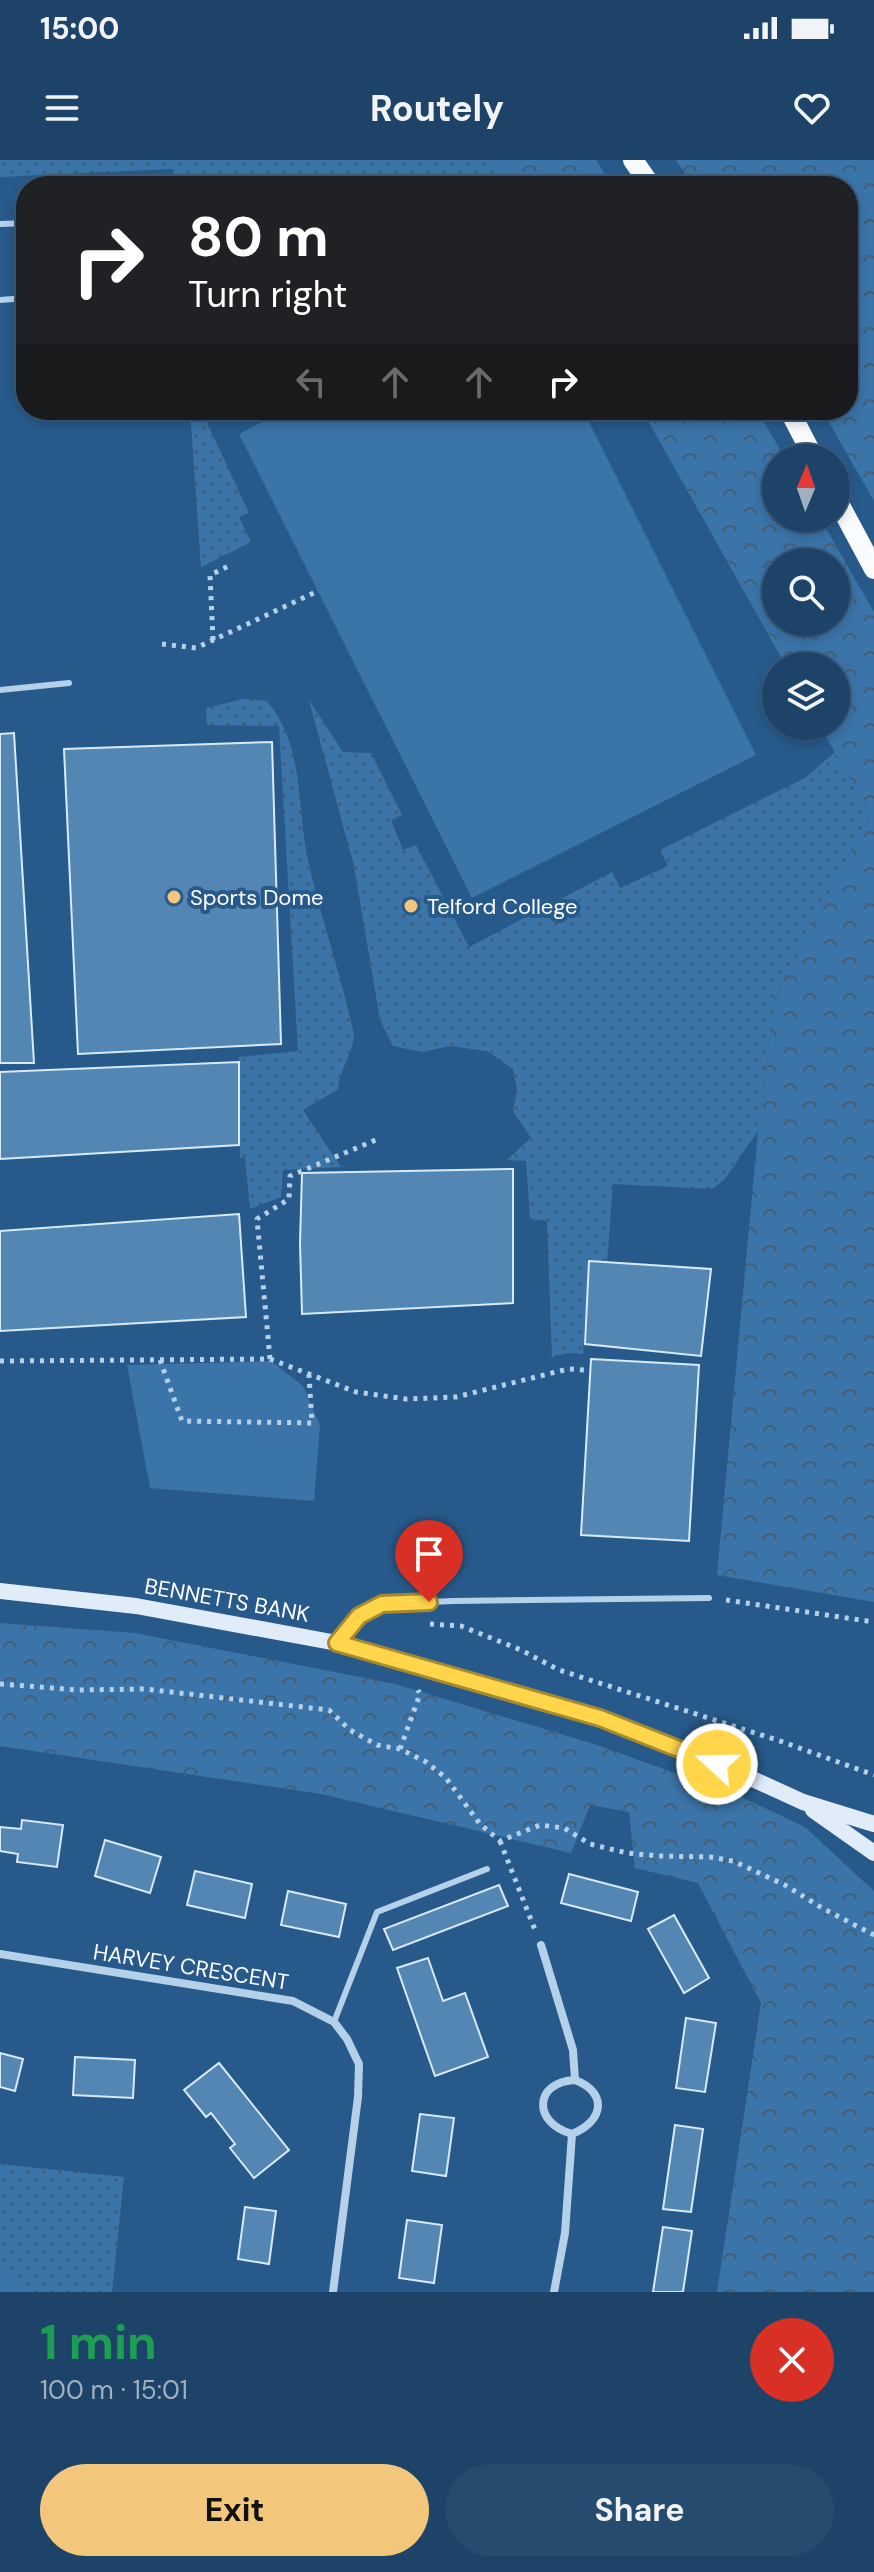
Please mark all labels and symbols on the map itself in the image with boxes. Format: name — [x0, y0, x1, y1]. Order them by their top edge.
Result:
north arrow — [762, 444, 850, 532]
place label: Sports Dome — [190, 883, 324, 912]
marker: Sports Dome — [165, 888, 183, 906]
place label: Telford College — [427, 892, 578, 921]
marker: Telford College — [402, 897, 420, 915]
pin — [395, 1520, 463, 1602]
street label: BENNETTS BANK — [142, 1571, 312, 1629]
position arrow — [675, 1722, 759, 1806]
street label: HARVEY CRESCENT — [91, 1937, 291, 1997]

